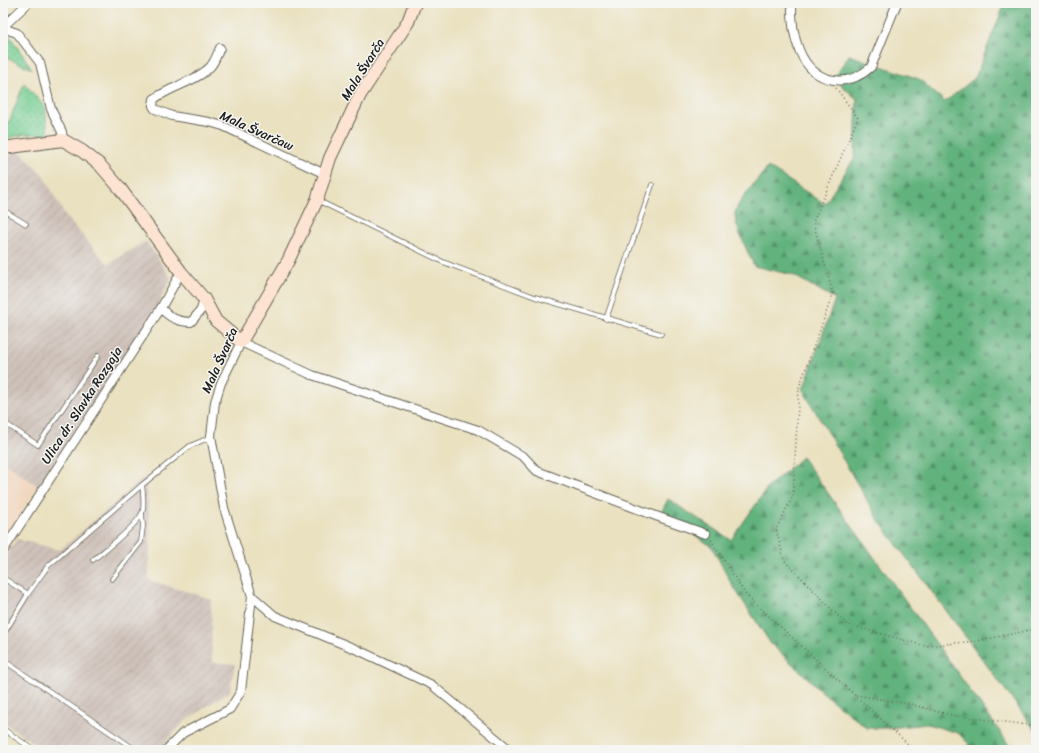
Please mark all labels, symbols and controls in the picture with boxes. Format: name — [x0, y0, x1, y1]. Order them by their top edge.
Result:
street label: Mala Švarča — [334, 33, 391, 105]
street label: Mala Švarčaw — [216, 104, 298, 157]
street label: Mala Švarča — [195, 323, 244, 397]
street label: Ulica dr. Slavka Rozgaja — [35, 341, 128, 469]

